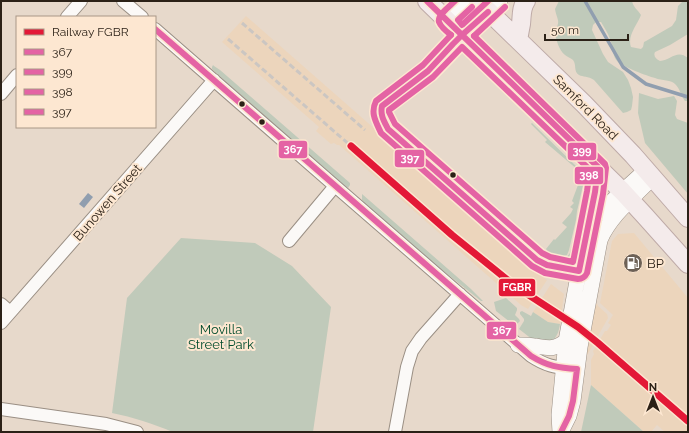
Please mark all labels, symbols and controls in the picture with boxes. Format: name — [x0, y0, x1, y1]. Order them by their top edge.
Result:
legend — [16, 16, 156, 128]
scale bar — [545, 16, 628, 42]
text: 50 m — [551, 23, 579, 37]
text: Railway FGBR — [52, 25, 129, 39]
text: 367 — [52, 45, 73, 59]
text: 399 — [52, 65, 72, 79]
street label: Samford Road — [550, 72, 621, 143]
text: 398 — [52, 85, 73, 99]
unlabelled marker — [237, 99, 247, 109]
text: 397 — [52, 105, 72, 119]
unlabelled marker — [257, 117, 267, 127]
line badge: 367 — [278, 140, 308, 159]
line badge: 399 — [567, 142, 597, 161]
text: 367 — [284, 143, 303, 156]
text: 399 — [572, 145, 592, 158]
line badge: 397 — [394, 149, 425, 168]
text: 397 — [401, 152, 420, 165]
street label: Bunowen Street — [70, 161, 145, 244]
line badge: 398 — [574, 166, 604, 185]
text: 398 — [579, 169, 599, 182]
unlabelled marker — [448, 170, 458, 180]
fuel station icon: BP — [622, 252, 644, 274]
place label: BP — [647, 256, 664, 271]
line badge: FGBR — [498, 278, 536, 297]
text: FGBR — [503, 281, 532, 294]
line badge: 367 — [486, 321, 517, 340]
park label: Movilla Street Park — [188, 322, 254, 352]
text: 367 — [493, 324, 512, 337]
north arrow — [633, 377, 673, 417]
text: N — [649, 381, 657, 394]

